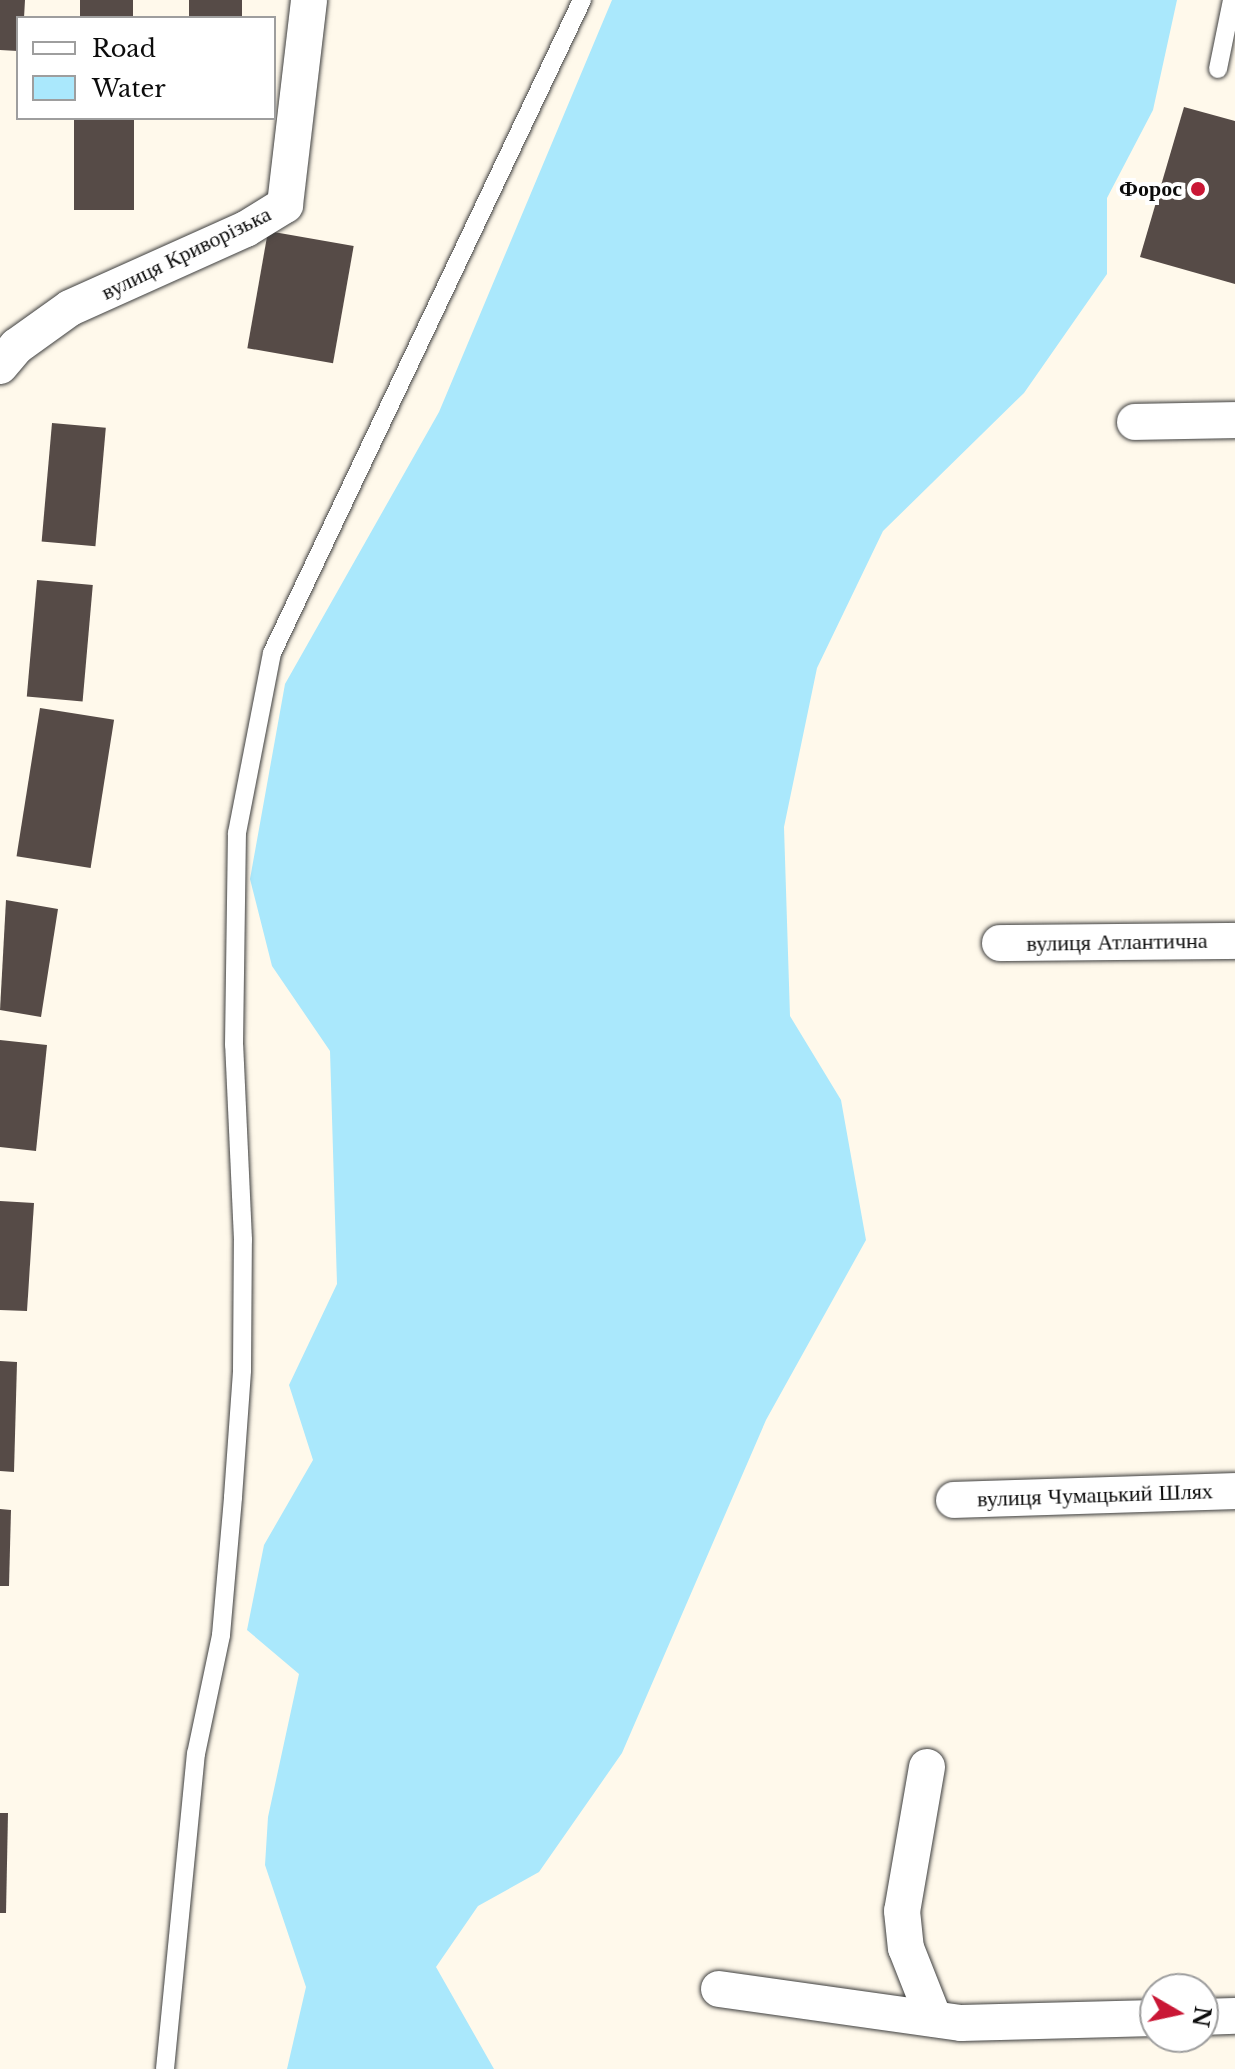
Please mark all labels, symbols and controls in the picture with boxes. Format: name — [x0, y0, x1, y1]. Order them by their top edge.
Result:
legend — [16, 16, 276, 120]
text: Road — [92, 34, 156, 63]
text: Water — [92, 74, 166, 103]
place label: Форос — [1119, 176, 1182, 202]
marker: Форос — [1189, 180, 1207, 198]
street label: вулиця Криворізька — [97, 201, 275, 305]
street label: вулиця Атлантична — [1026, 927, 1208, 957]
street label: вулиця Чумацький Шлях — [977, 1478, 1213, 1512]
north arrow — [1139, 1973, 1219, 2053]
text: N — [1186, 2004, 1216, 2029]

